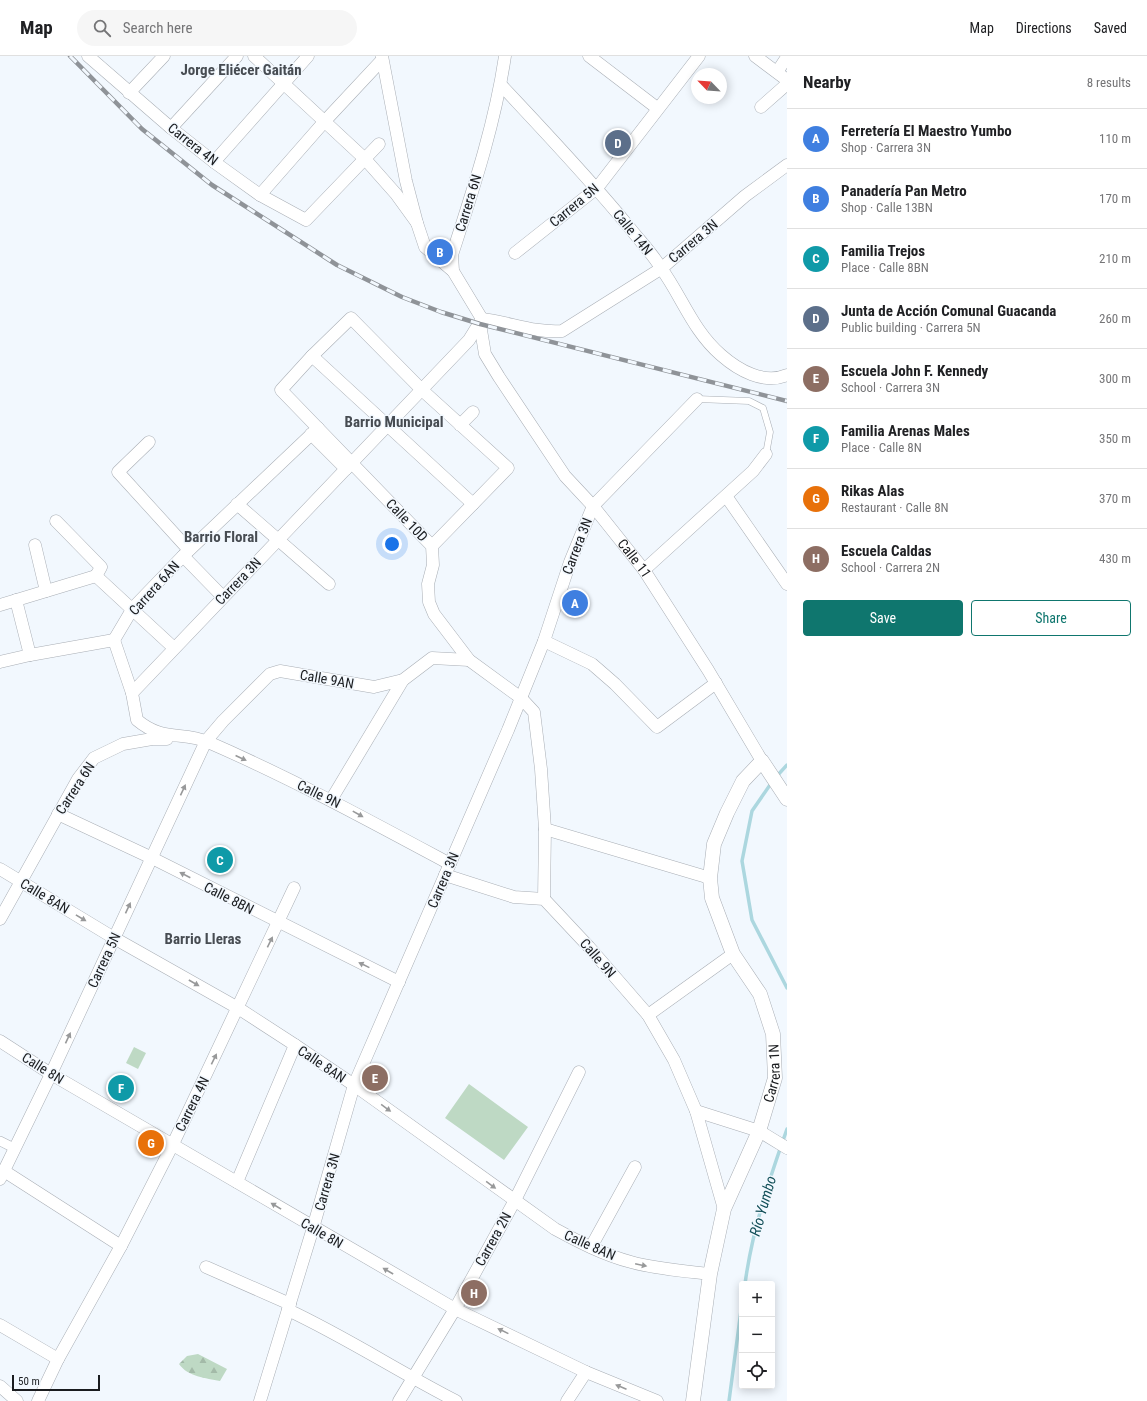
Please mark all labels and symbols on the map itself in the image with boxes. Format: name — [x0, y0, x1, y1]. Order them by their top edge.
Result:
district label: Jorge Eliécer Gaitán — [180, 61, 302, 79]
north arrow — [691, 68, 727, 104]
street label: Carrera 4N — [165, 120, 221, 168]
pin: D — [605, 128, 631, 158]
street label: Carrera 6N — [452, 172, 484, 234]
street label: Carrera 5N — [546, 180, 602, 230]
street label: Calle 14N — [610, 206, 656, 258]
street label: Carrera 3N — [665, 216, 721, 266]
pin: B — [427, 237, 453, 267]
district label: Barrio Municipal — [345, 413, 443, 431]
street label: Calle 10D — [383, 495, 431, 545]
street label: Carrera 3N — [559, 516, 595, 576]
district label: Barrio Floral — [184, 528, 258, 546]
your location — [382, 534, 402, 554]
street label: Calle 11 — [614, 536, 655, 580]
street label: Carrera 3N — [212, 554, 264, 608]
street label: Carrera 6AN — [126, 558, 182, 618]
pin: A — [562, 588, 588, 618]
street label: Calle 9AN — [299, 666, 355, 692]
one-way arrow — [236, 755, 247, 761]
street label: Carrera 6N — [52, 759, 98, 817]
street label: Calle 9N — [295, 777, 343, 811]
one-way arrow — [180, 784, 186, 796]
one-way arrow — [352, 811, 364, 818]
pin: C — [207, 845, 233, 875]
street label: Carrera 3N — [424, 850, 462, 910]
one-way arrow — [179, 872, 191, 878]
street label: Calle 8AN — [18, 875, 72, 917]
street label: Calle 8BN — [201, 879, 257, 917]
one-way arrow — [125, 902, 131, 914]
one-way arrow — [76, 914, 86, 922]
street label: Carrera 5N — [84, 930, 124, 990]
district label: Barrio Lleras — [165, 930, 242, 948]
street label: Calle 9N — [577, 935, 619, 981]
one-way arrow — [267, 936, 273, 947]
one-way arrow — [358, 962, 370, 968]
one-way arrow — [188, 980, 200, 987]
one-way arrow — [65, 1033, 71, 1044]
street label: Calle 8AN — [295, 1042, 349, 1086]
street label: Carrera 1N — [760, 1044, 783, 1104]
street label: Calle 8N — [19, 1049, 67, 1087]
one-way arrow — [211, 1053, 217, 1064]
pin: E — [362, 1063, 388, 1093]
pin: F — [108, 1073, 134, 1103]
street label: Carrera 4N — [172, 1074, 212, 1134]
one-way arrow — [380, 1104, 391, 1112]
pin: G — [138, 1128, 164, 1158]
street label: Carrera 3N — [311, 1151, 343, 1213]
water label: Río Yumbo — [746, 1174, 780, 1238]
one-way arrow — [485, 1180, 496, 1189]
one-way arrow — [270, 1202, 282, 1209]
street label: Carrera 2N — [472, 1209, 514, 1269]
street label: Calle 8N — [298, 1214, 346, 1252]
street label: Calle 8AN — [562, 1227, 618, 1263]
one-way arrow — [635, 1262, 648, 1268]
one-way arrow — [382, 1267, 394, 1274]
pin: H — [461, 1278, 487, 1308]
one-way arrow — [498, 1328, 509, 1335]
scale bar — [12, 1373, 100, 1392]
one-way arrow — [615, 1384, 626, 1390]

